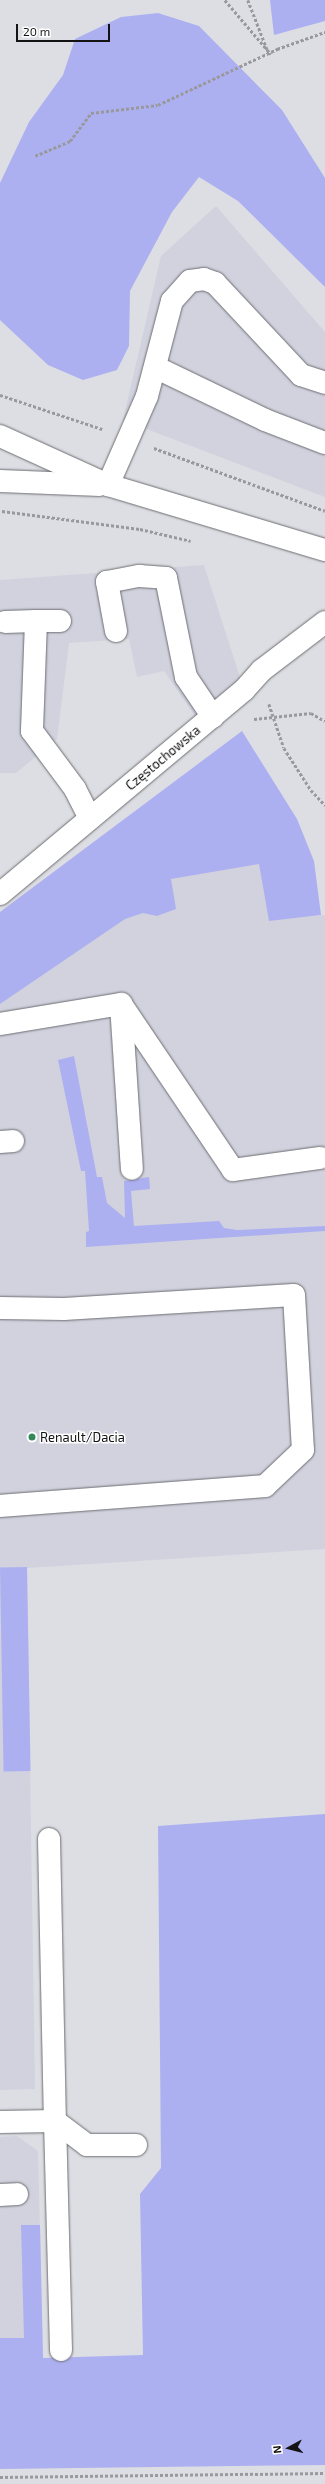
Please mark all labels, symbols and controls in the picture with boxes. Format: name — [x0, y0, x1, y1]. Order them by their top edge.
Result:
scale bar — [18, 16, 112, 42]
text: 20 m — [23, 24, 50, 38]
street label: Częstochowska — [123, 722, 203, 794]
place label: Renault/Dacia — [40, 1429, 125, 1445]
marker: Renault/Dacia — [27, 1432, 37, 1442]
north arrow — [269, 2428, 309, 2468]
text: N — [270, 2445, 284, 2454]

